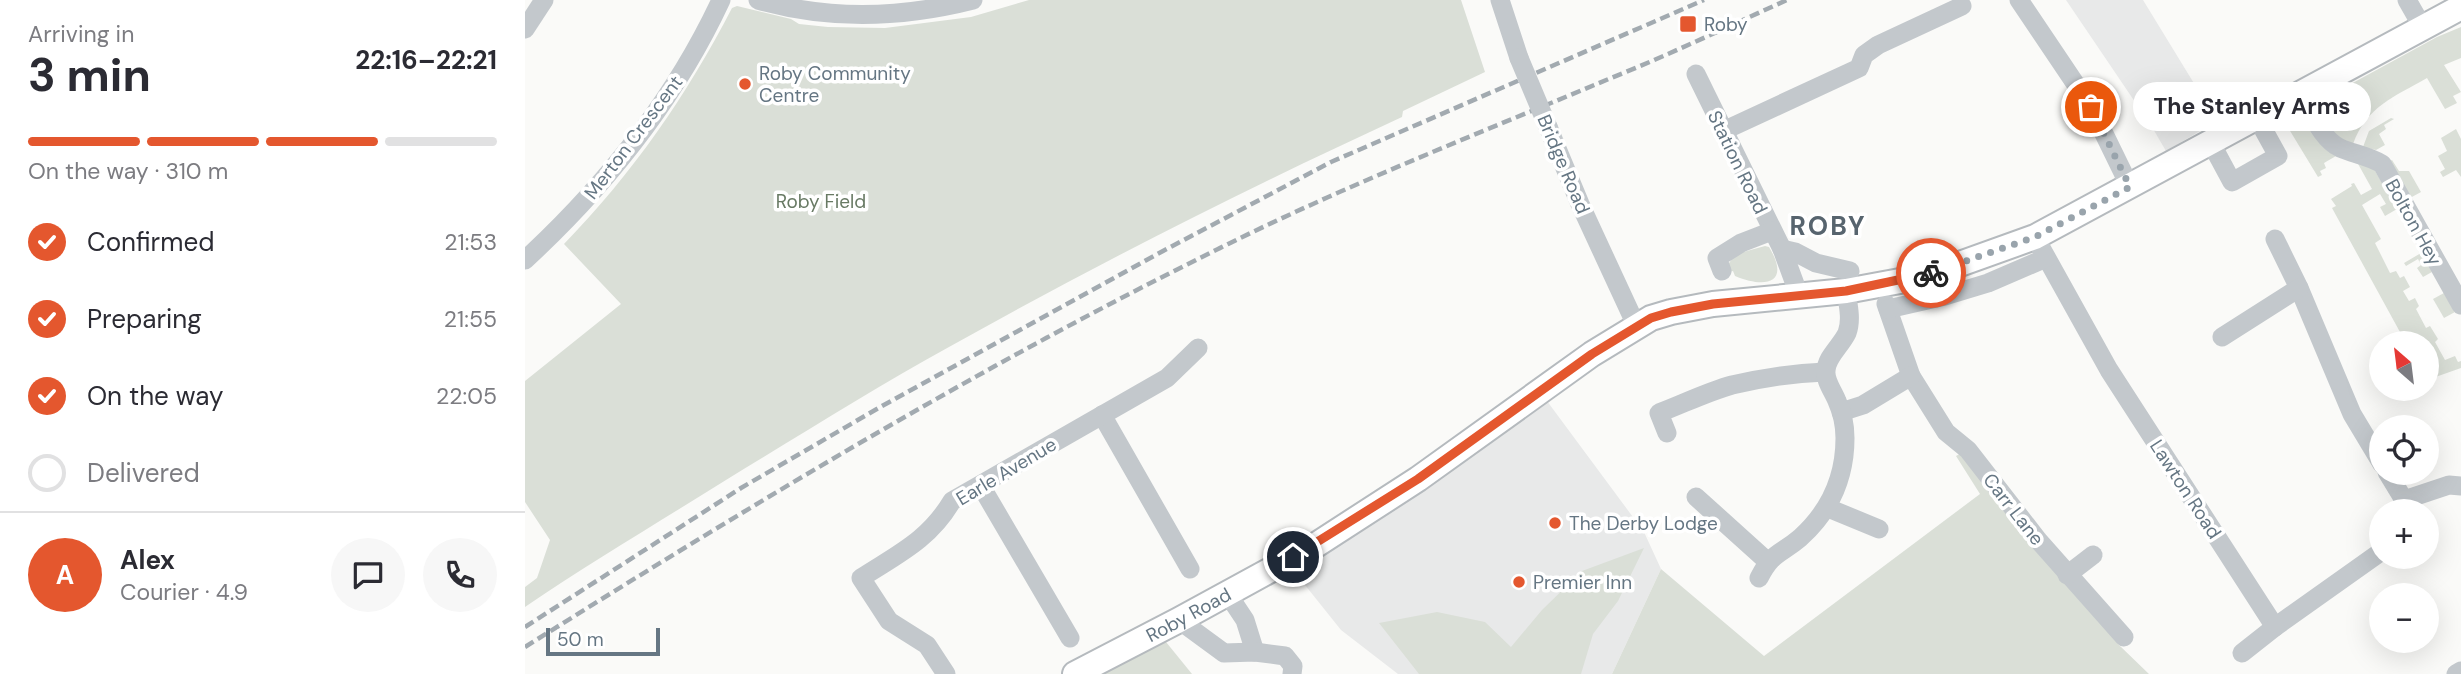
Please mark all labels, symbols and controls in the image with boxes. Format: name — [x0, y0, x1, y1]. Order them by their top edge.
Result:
place label: Roby — [1704, 12, 1748, 37]
marker: Roby — [1678, 14, 1698, 34]
text: Arriving in — [28, 19, 134, 49]
text: 22:16–22:21 — [355, 43, 497, 77]
text: 3 min — [28, 45, 151, 105]
place label: Roby Community Centre — [759, 61, 911, 108]
street label: Merton Crescent — [579, 70, 688, 204]
marker: Roby Community Centre — [737, 76, 753, 92]
pin — [2061, 77, 2121, 137]
callout: The Stanley Arms — [2133, 82, 2371, 132]
icon: bag — [2072, 88, 2110, 126]
text: The Stanley Arms — [2153, 91, 2351, 121]
street label: Station Road — [1702, 106, 1773, 218]
street label: Bridge Road — [1531, 111, 1596, 218]
text: On the way · 310 m — [28, 156, 228, 186]
street label: Bolton Hey — [2380, 175, 2448, 270]
park label: Roby Field — [776, 189, 866, 214]
district label: ROBY — [1789, 209, 1867, 243]
icon: check — [28, 223, 66, 261]
text: Confirmed — [87, 225, 214, 259]
text: 21:53 — [444, 227, 497, 257]
courier — [1896, 238, 1966, 308]
icon: bike — [1912, 254, 1950, 292]
icon: check — [28, 300, 66, 338]
text: Preparing — [87, 302, 202, 336]
text: 21:55 — [444, 304, 497, 334]
north arrow — [2369, 331, 2439, 401]
map controls — [2369, 331, 2439, 653]
icon: check — [28, 377, 66, 415]
text: On the way — [87, 379, 223, 413]
text: 22:05 — [436, 381, 497, 411]
button: locate — [2369, 415, 2439, 485]
street label: Earle Avenue — [951, 432, 1061, 511]
street label: Lawton Road — [2144, 435, 2227, 544]
text: Delivered — [87, 456, 200, 490]
street label: Carr Lane — [1978, 468, 2050, 551]
button: + — [2369, 499, 2439, 569]
place label: The Derby Lodge — [1569, 511, 1718, 536]
marker: The Derby Lodge — [1547, 515, 1563, 531]
pin — [1263, 527, 1323, 587]
button: chat — [331, 538, 405, 612]
button: phone — [423, 538, 497, 612]
icon: home — [1274, 538, 1312, 576]
text: Alex — [120, 543, 175, 577]
text: A — [56, 558, 74, 592]
place label: Premier Inn — [1533, 570, 1632, 595]
marker: Premier Inn — [1511, 574, 1527, 590]
text: Courier · 4.9 — [120, 577, 248, 607]
street label: Roby Road — [1142, 582, 1236, 648]
button: − — [2369, 583, 2439, 653]
scale bar — [546, 625, 660, 657]
text: 50 m — [557, 627, 604, 652]

